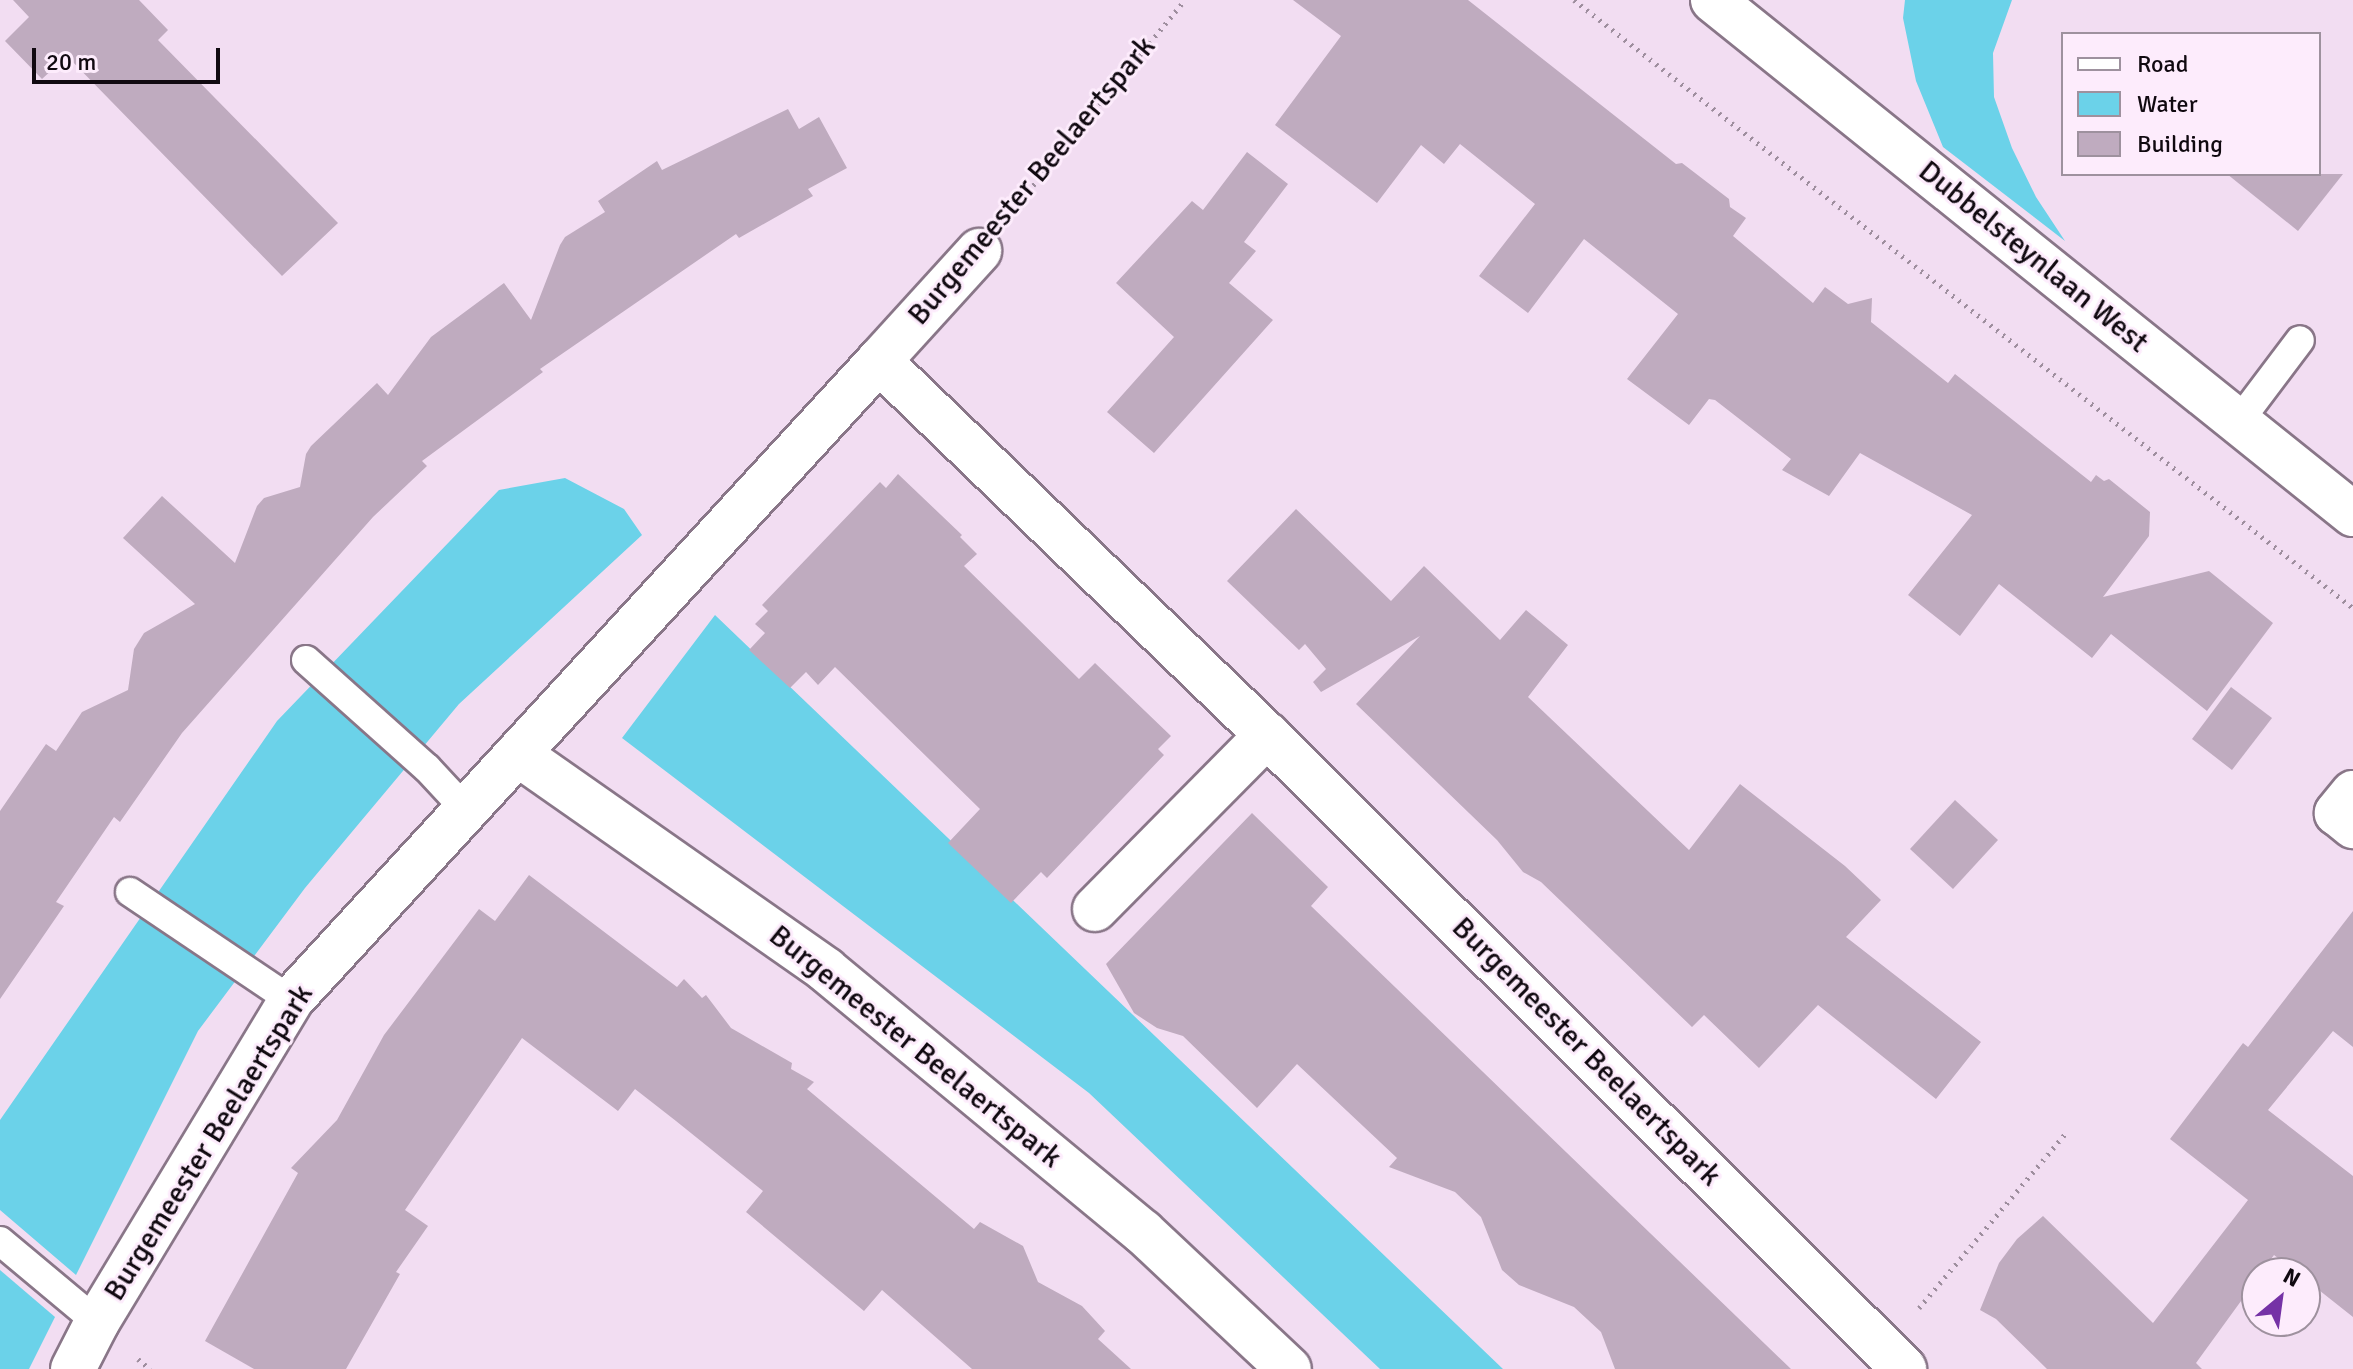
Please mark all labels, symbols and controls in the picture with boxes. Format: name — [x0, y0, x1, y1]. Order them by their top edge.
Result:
street label: Burgemeester Beelaertspark — [901, 29, 1163, 333]
scale bar — [36, 32, 224, 82]
legend — [2061, 32, 2321, 176]
text: 20 m — [46, 47, 96, 77]
text: Road — [2137, 49, 2188, 79]
text: Water — [2137, 89, 2197, 119]
text: Building — [2137, 129, 2223, 159]
street label: Dubbelsteynlaan West — [1911, 153, 2155, 361]
street label: Burgemeester Beelaertspark — [1444, 910, 1728, 1194]
street label: Burgemeester Beelaertspark — [762, 918, 1068, 1176]
street label: Burgemeester Beelaertspark — [97, 978, 321, 1308]
north arrow — [2241, 1257, 2321, 1337]
text: N — [2279, 1262, 2305, 1293]

